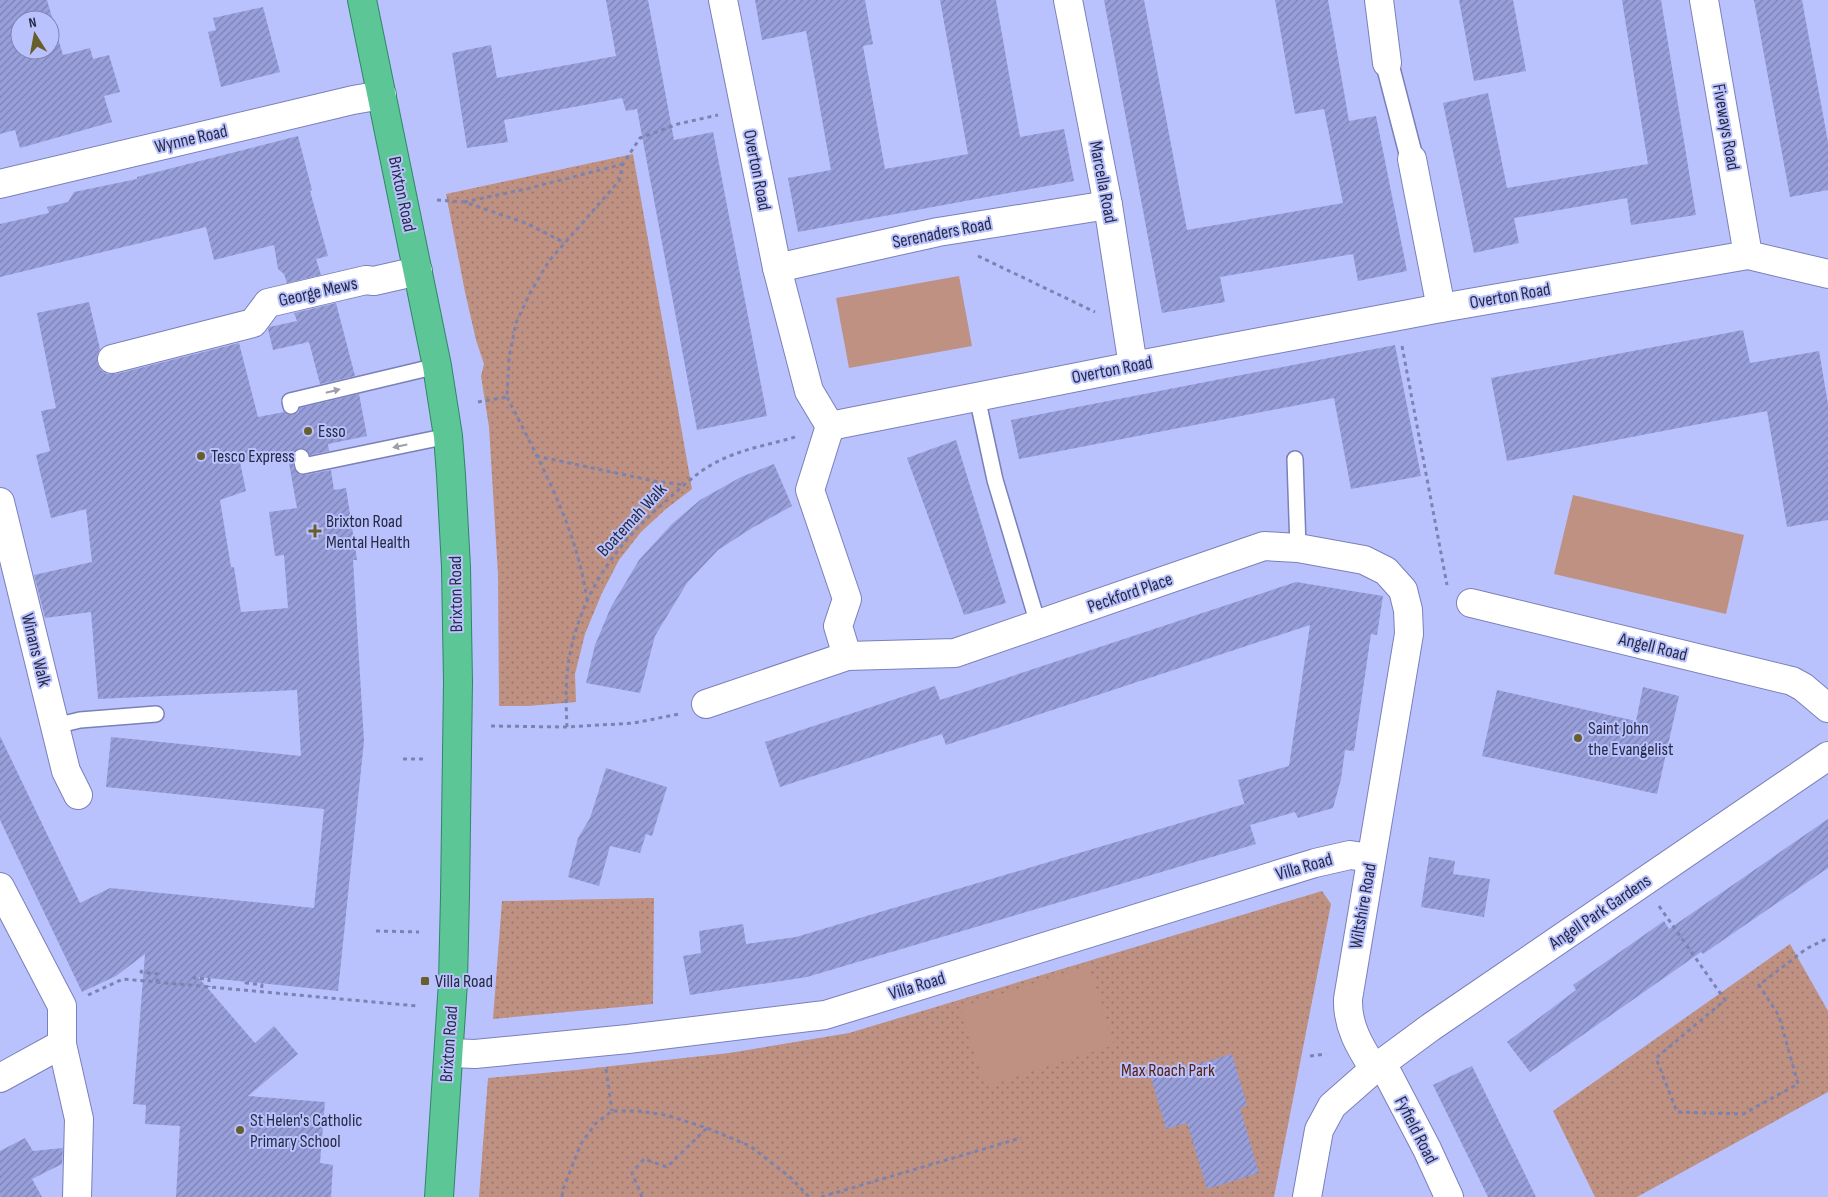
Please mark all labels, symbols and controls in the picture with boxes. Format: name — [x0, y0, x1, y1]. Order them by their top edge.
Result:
north arrow — [10, 10, 60, 60]
text: N — [27, 14, 38, 32]
street label: Fiveways Road — [1708, 82, 1744, 172]
street label: Wynne Road — [153, 120, 229, 158]
street label: Overton Road — [739, 128, 775, 212]
street label: Marcella Road — [1085, 139, 1121, 225]
street label: Brixton Road — [384, 154, 420, 234]
street label: Serenaders Road — [891, 213, 993, 253]
street label: George Mews — [277, 273, 359, 311]
street label: Overton Road — [1468, 279, 1552, 313]
street label: Overton Road — [1070, 352, 1154, 388]
one-way arrow — [325, 387, 340, 395]
place label: Esso — [318, 421, 346, 442]
marker: Esso — [302, 425, 314, 437]
one-way arrow — [391, 442, 407, 450]
place label: Tesco Express — [211, 446, 295, 467]
marker: Tesco Express — [195, 450, 207, 462]
street label: Boatemah Walk — [593, 479, 671, 561]
place label: Brixton Road Mental Health — [326, 511, 410, 553]
marker: Brixton Road Mental Health — [308, 524, 322, 538]
street label: Brixton Road — [445, 556, 467, 632]
street label: Peckford Place — [1085, 569, 1175, 617]
street label: Winans Walk — [17, 611, 55, 689]
street label: Angell Road — [1616, 628, 1689, 666]
place label: Saint John the Evangelist — [1588, 718, 1674, 760]
marker: Saint John the Evangelist — [1572, 732, 1584, 744]
street label: Villa Road — [1273, 849, 1335, 885]
street label: Wiltshire Road — [1345, 862, 1381, 950]
street label: Angell Park Gardens — [1544, 870, 1655, 954]
street label: Villa Road — [886, 967, 948, 1005]
place label: Villa Road — [435, 971, 493, 992]
marker: Villa Road — [419, 975, 431, 987]
street label: Brixton Road — [436, 1005, 462, 1083]
park label: Max Roach Park — [1121, 1060, 1215, 1081]
street label: Fyfield Road — [1390, 1093, 1442, 1167]
place label: St Helen's Catholic Primary School — [250, 1110, 363, 1152]
marker: St Helen's Catholic Primary School — [234, 1124, 246, 1136]

